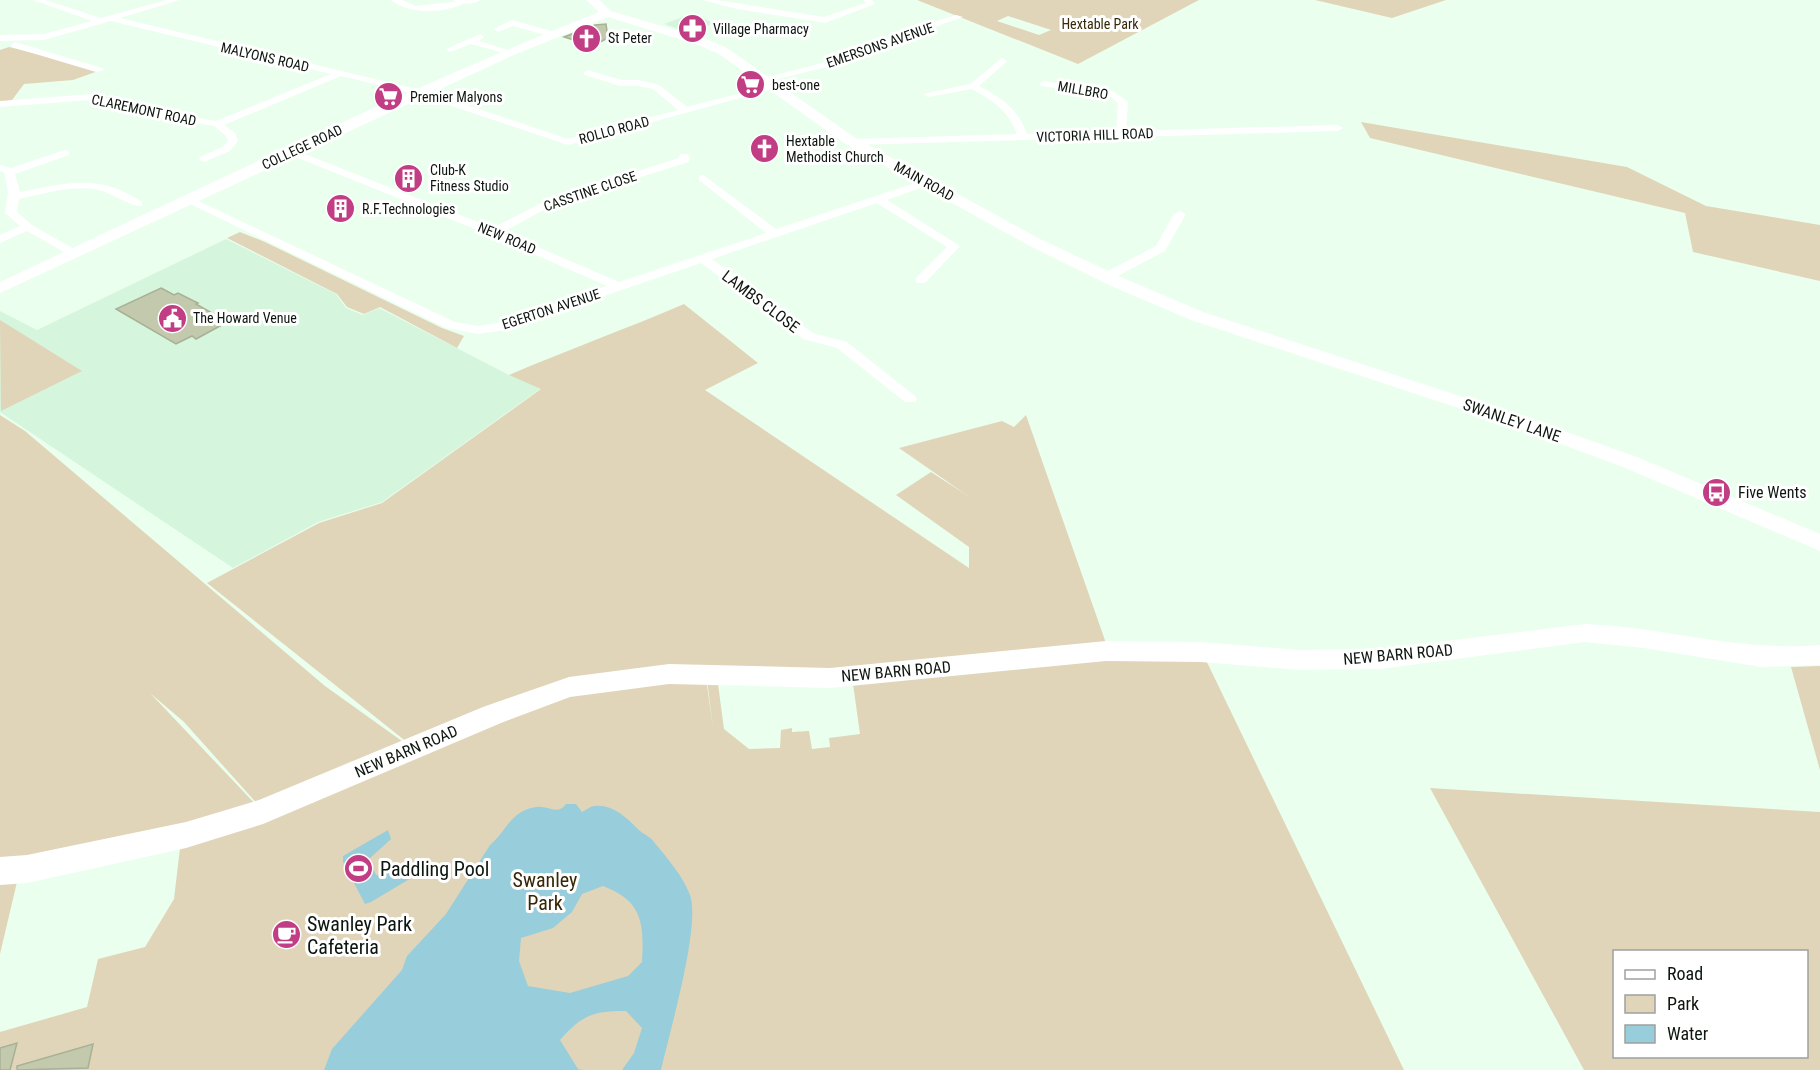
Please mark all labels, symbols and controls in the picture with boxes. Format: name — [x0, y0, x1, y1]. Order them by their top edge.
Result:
pharmacy icon: Village Pharmacy — [676, 13, 708, 45]
park label: Hextable Park — [1061, 16, 1139, 32]
street label: EMERSONS AVENUE — [824, 19, 936, 71]
place label: Village Pharmacy — [713, 21, 809, 37]
church icon: St Peter — [571, 22, 603, 54]
place label: St Peter — [608, 30, 652, 46]
street label: MALYONS ROAD — [219, 39, 311, 75]
supermarket icon: best-one — [735, 69, 767, 101]
place label: best-one — [772, 77, 820, 93]
street label: MILLBRO — [1057, 78, 1109, 102]
supermarket icon: Premier Malyons — [373, 81, 405, 113]
place label: Premier Malyons — [410, 89, 503, 105]
street label: CLAREMONT ROAD — [90, 91, 198, 129]
street label: ROLLO ROAD — [577, 113, 651, 147]
street label: COLLEGE ROAD — [259, 121, 345, 173]
street label: VICTORIA HILL ROAD — [1036, 125, 1154, 145]
church icon: Hextable Methodist Church — [749, 133, 781, 165]
place label: Hextable Methodist Church — [786, 133, 884, 165]
street label: MAIN ROAD — [891, 158, 957, 204]
building icon: Club-K Fitness Studio — [393, 162, 425, 194]
place label: Club-K Fitness Studio — [430, 162, 509, 194]
street label: CASSTINE CLOSE — [542, 168, 638, 214]
building icon: R.F.Technologies — [325, 193, 357, 225]
place label: R.F.Technologies — [362, 201, 455, 217]
street label: NEW ROAD — [476, 219, 538, 257]
street label: LAMBS CLOSE — [718, 266, 803, 337]
street label: EGERTON AVENUE — [500, 286, 602, 332]
public building icon: The Howard Venue — [156, 302, 188, 334]
place label: The Howard Venue — [193, 310, 297, 326]
street label: SWANLEY LANE — [1461, 395, 1563, 446]
bus stop icon: Five Wents — [1701, 476, 1733, 508]
place label: Five Wents — [1738, 483, 1807, 502]
street label: NEW BARN ROAD — [1342, 640, 1454, 669]
street label: NEW BARN ROAD — [840, 657, 952, 686]
street label: NEW BARN ROAD — [352, 721, 461, 782]
sports icon: Paddling Pool — [343, 853, 375, 885]
place label: Paddling Pool — [380, 857, 489, 881]
park label: Swanley Park — [513, 868, 577, 915]
place label: Swanley Park Cafeteria — [307, 912, 412, 959]
cafe icon: Swanley Park Cafeteria — [270, 919, 302, 951]
legend — [1613, 950, 1808, 1058]
text: Road — [1667, 963, 1703, 984]
text: Park — [1667, 993, 1699, 1014]
text: Water — [1667, 1023, 1709, 1044]

